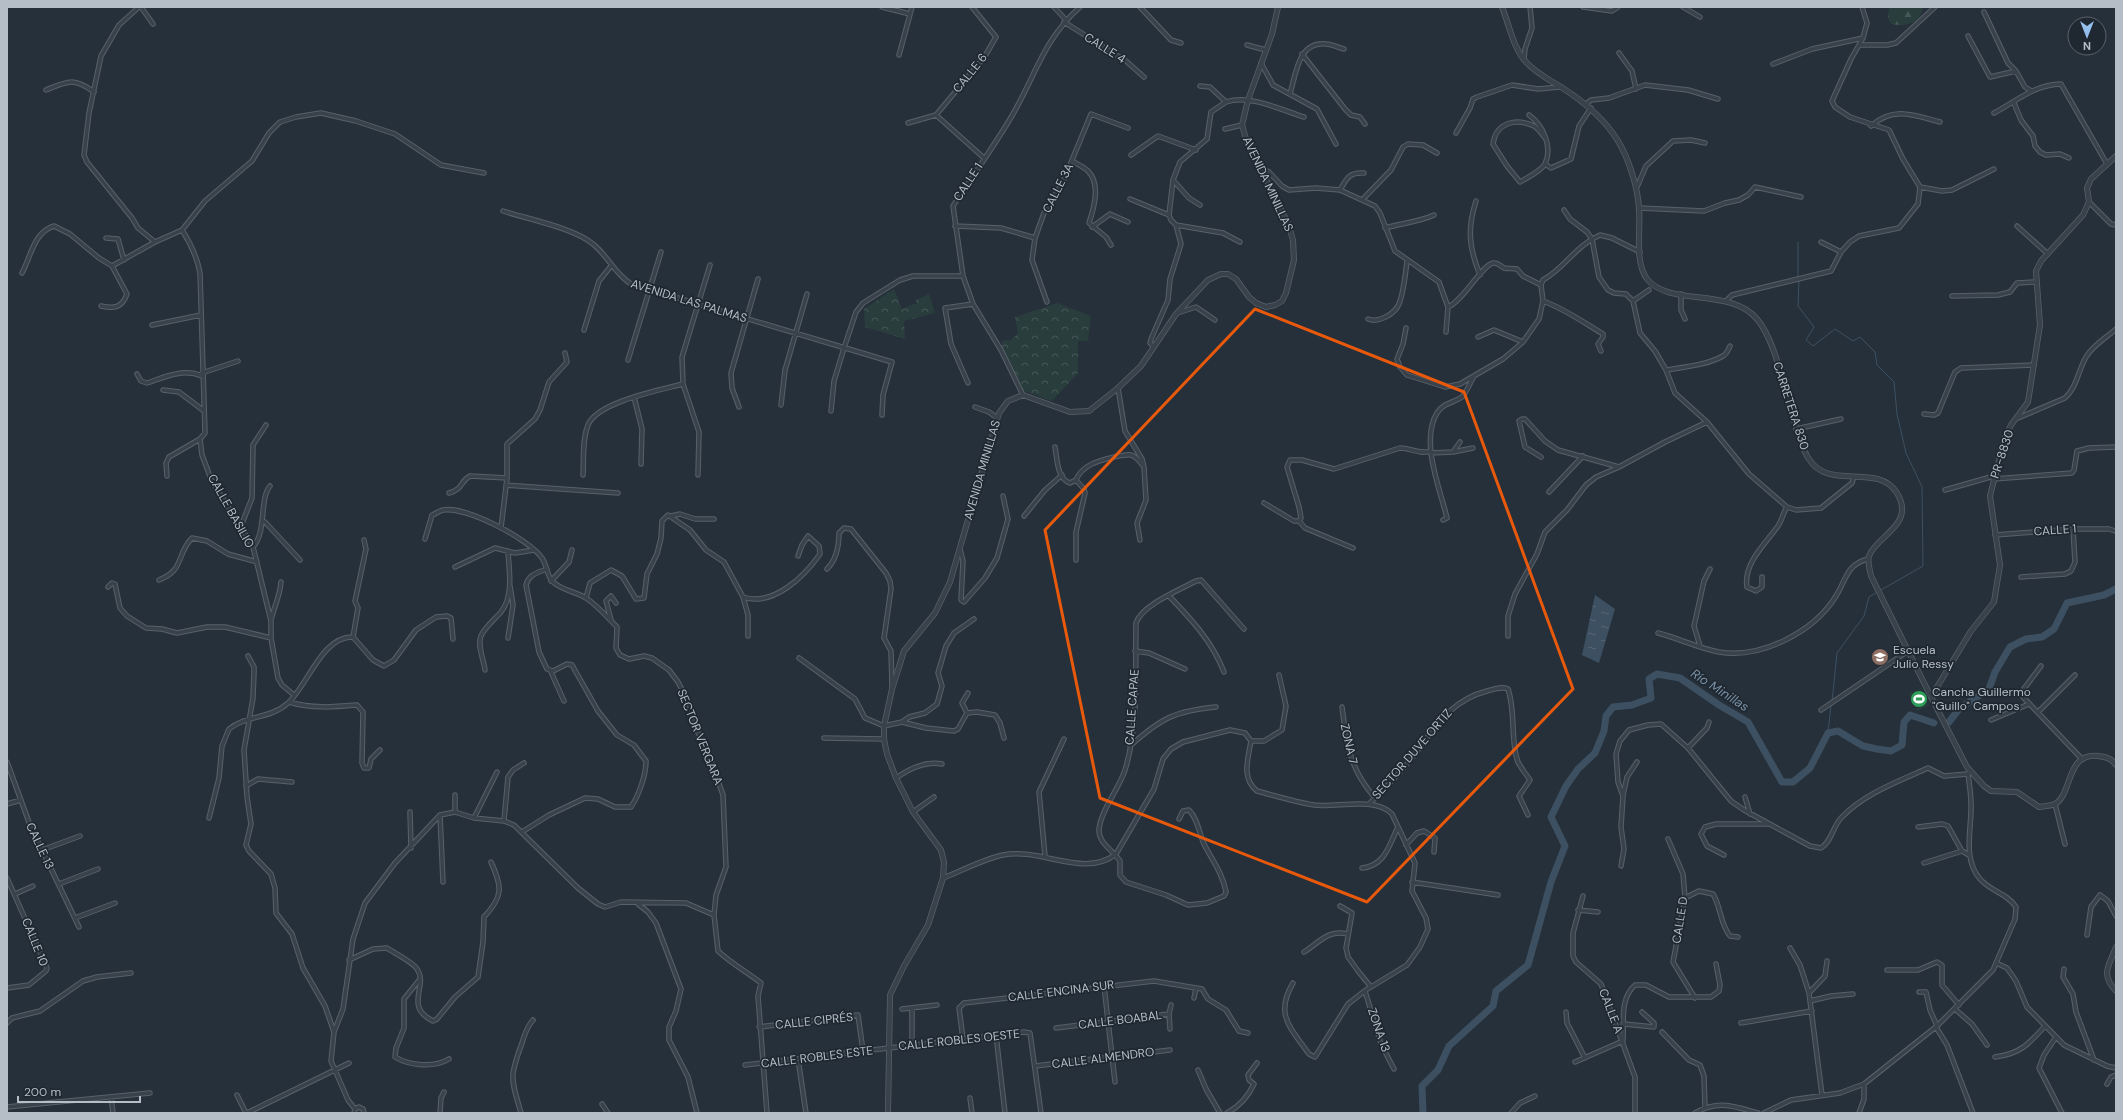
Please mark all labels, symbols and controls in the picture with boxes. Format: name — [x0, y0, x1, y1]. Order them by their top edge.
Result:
north arrow — [2067, 16, 2107, 56]
street label: CALLE 4 — [1081, 29, 1129, 67]
text: N — [2083, 39, 2091, 53]
street label: CALLE 6 — [949, 50, 991, 96]
street label: AVENIDA MINILLAS — [1239, 134, 1297, 234]
street label: CALLE 1 — [950, 160, 986, 204]
street label: CALLE 3A — [1039, 160, 1077, 216]
street label: AVENIDA LAS PALMAS — [629, 276, 749, 326]
street label: CARRETERA 830 — [1769, 360, 1813, 452]
street label: AVENIDA MINILLAS — [960, 418, 1004, 522]
street label: PR-8830 — [1987, 428, 2017, 480]
street label: CALLE BASILIO — [204, 471, 258, 551]
street label: CALLE 1 — [2033, 521, 2077, 539]
place label: Escuela Julio Ressy — [1893, 642, 1954, 672]
school or university icon: Escuela Julio Ressy — [1870, 647, 1890, 667]
water label: Río Minillas — [1688, 665, 1752, 715]
street label: CALLE CAPAE — [1121, 668, 1143, 745]
place label: Cancha Guillermo "Guillo" Campos — [1932, 684, 2031, 714]
street label: SECTOR VERGARA — [673, 687, 727, 787]
sports icon: Cancha Guillermo "Guillo" Campos — [1909, 689, 1929, 709]
street label: SECTOR DUVE ORTIZ — [1368, 705, 1456, 803]
street label: ZONA 7 — [1337, 722, 1361, 766]
street label: CALLE 13 — [22, 820, 58, 872]
street label: CALLE D — [1668, 895, 1692, 945]
street label: CALLE 10 — [18, 915, 52, 969]
street label: CALLE ENCINA SUR — [1007, 977, 1115, 1005]
street label: CALLE A — [1595, 986, 1627, 1036]
street label: ZONA 13 — [1364, 1006, 1394, 1054]
street label: CALLE BOABAL — [1077, 1007, 1163, 1033]
street label: CALLE CIPRÉS — [774, 1009, 854, 1033]
street label: CALLE ROBLES OESTE — [897, 1026, 1021, 1054]
street label: CALLE ROBLES ESTE — [760, 1042, 874, 1072]
street label: CALLE ALMENDRO — [1051, 1044, 1155, 1072]
scale bar — [18, 1078, 140, 1104]
text: 200 m — [24, 1084, 61, 1100]

